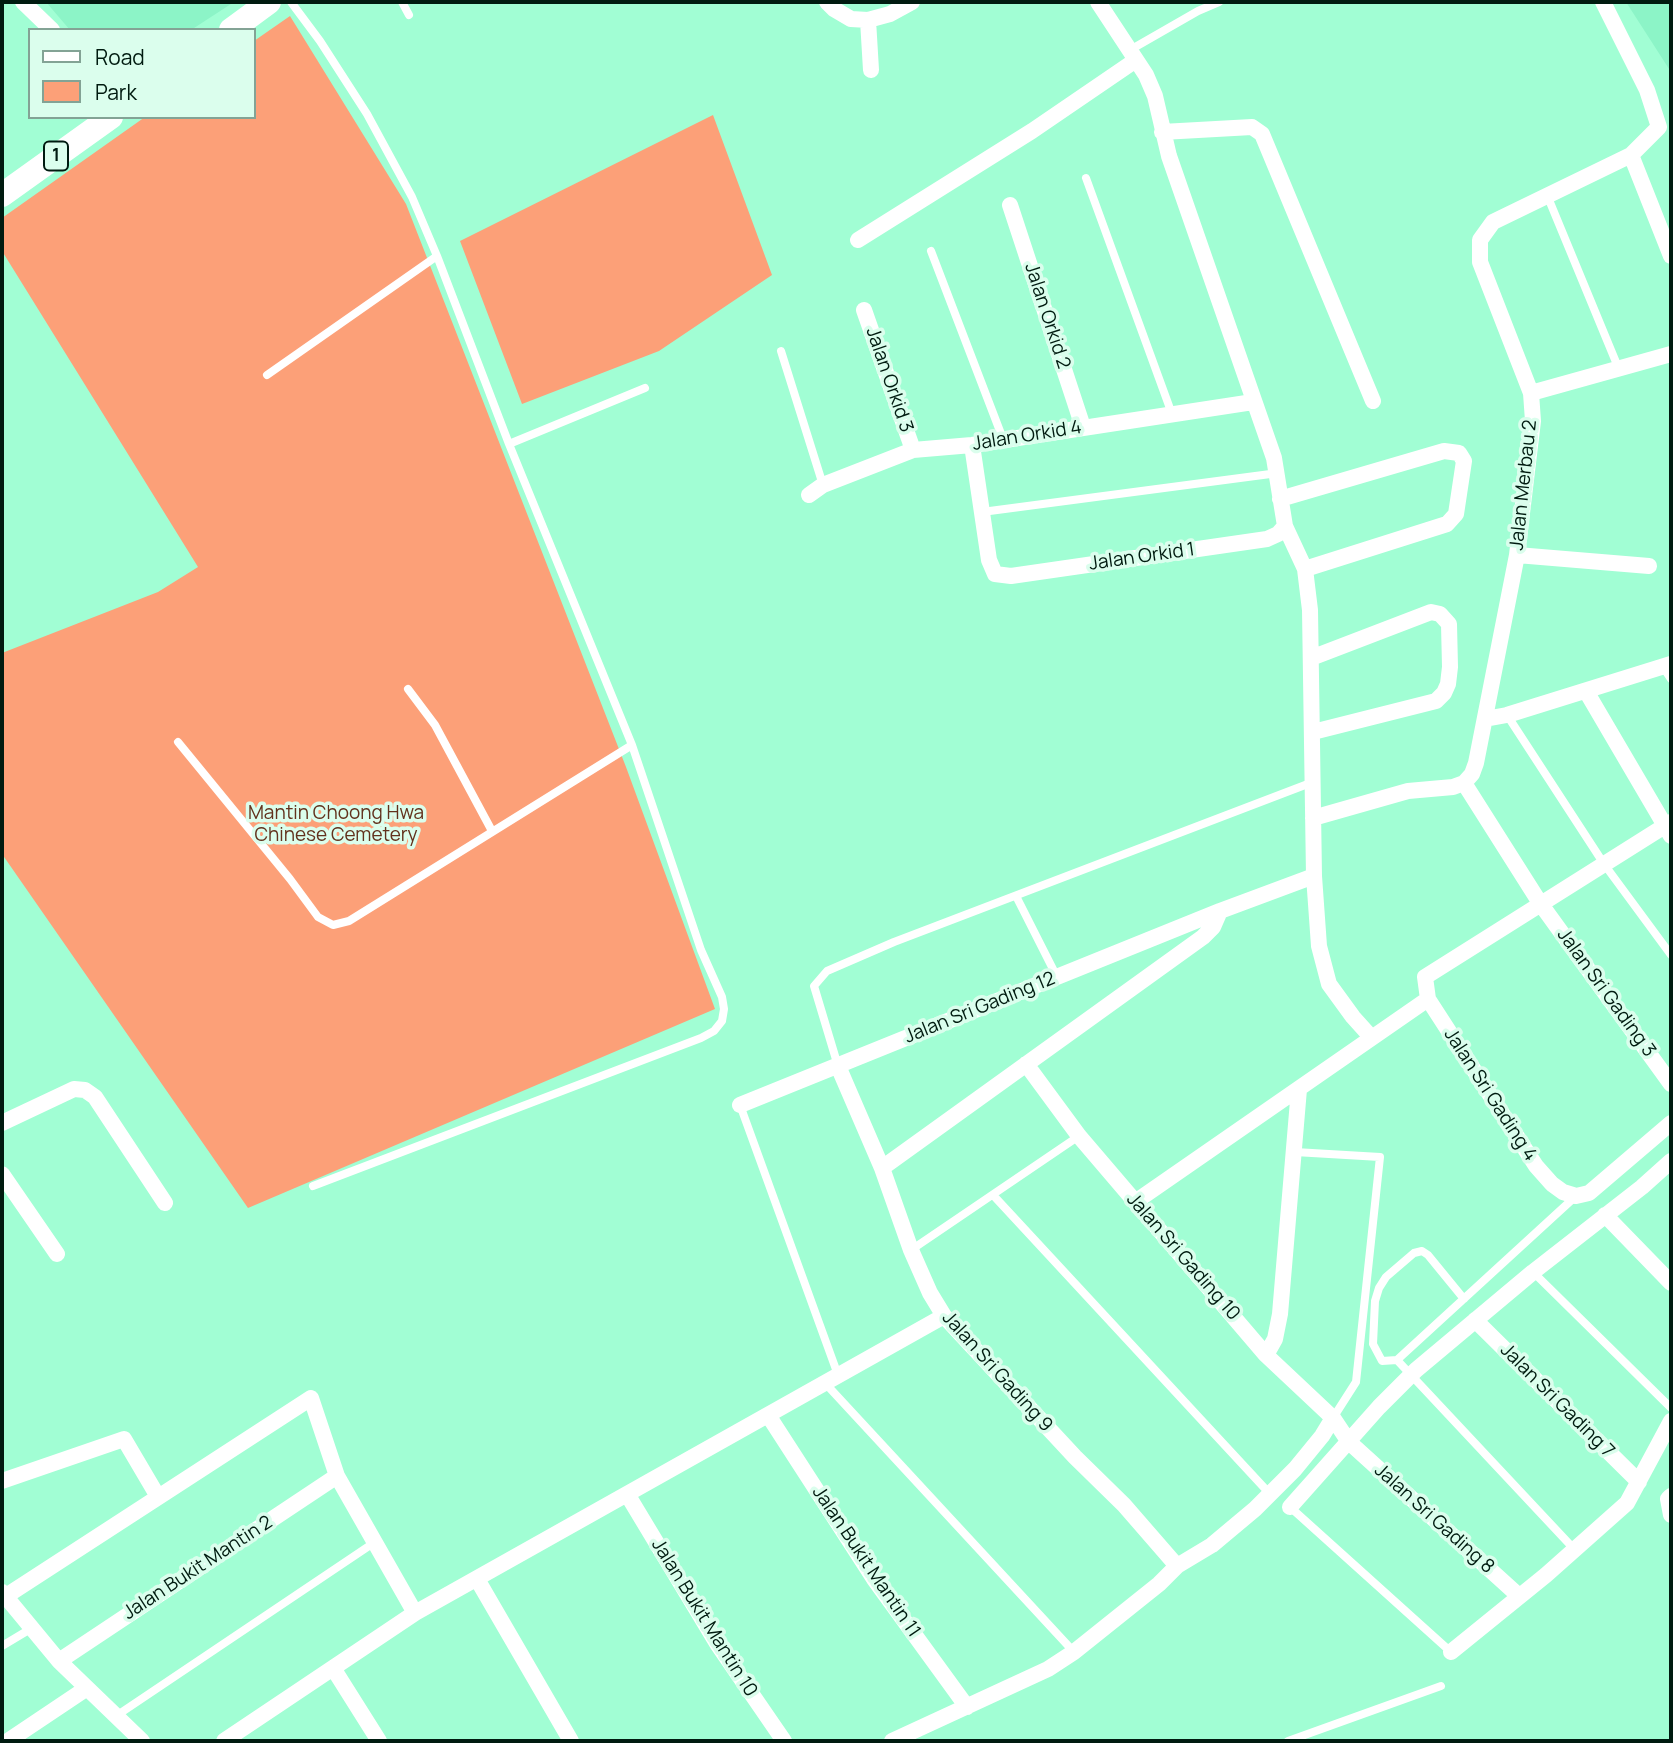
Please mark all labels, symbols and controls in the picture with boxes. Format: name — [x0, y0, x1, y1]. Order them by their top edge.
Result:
legend — [28, 28, 256, 119]
text: Road — [95, 43, 145, 71]
text: Park — [95, 78, 137, 106]
road number: 1 — [44, 141, 68, 170]
street label: Jalan Orkid 2 — [1019, 260, 1075, 372]
street label: Jalan Orkid 3 — [860, 325, 918, 435]
street label: Jalan Orkid 4 — [971, 416, 1083, 456]
street label: Jalan Merbau 2 — [1506, 419, 1542, 551]
street label: Jalan Orkid 1 — [1088, 538, 1196, 576]
park label: Mantin Choong Hwa Chinese Cemetery — [248, 803, 424, 847]
street label: Jalan Sri Gading 3 — [1552, 925, 1660, 1061]
street label: Jalan Sri Gading 12 — [901, 967, 1059, 1049]
street label: Jalan Sri Gading 4 — [1439, 1024, 1541, 1166]
street label: Jalan Sri Gading 10 — [1122, 1189, 1244, 1325]
street label: Jalan Sri Gading 9 — [937, 1307, 1057, 1437]
street label: Jalan Sri Gading 7 — [1495, 1339, 1619, 1463]
street label: Jalan Sri Gading 8 — [1369, 1459, 1499, 1579]
street label: Jalan Bukit Mantin 11 — [807, 1482, 925, 1642]
street label: Jalan Bukit Mantin 2 — [119, 1511, 277, 1625]
street label: Jalan Bukit Mantin 10 — [646, 1535, 762, 1701]

